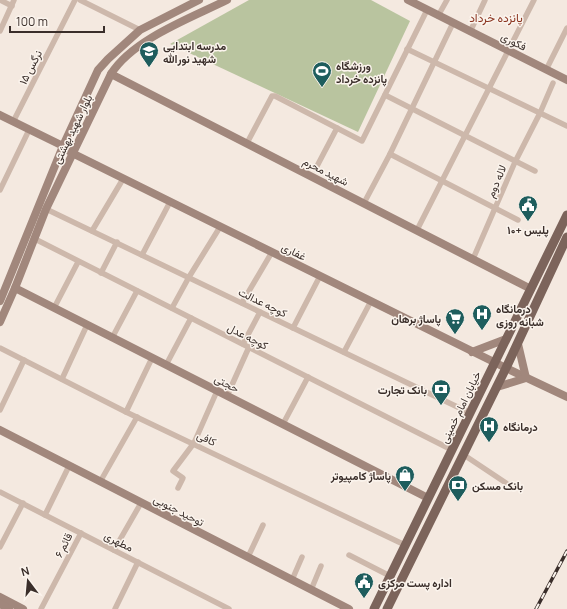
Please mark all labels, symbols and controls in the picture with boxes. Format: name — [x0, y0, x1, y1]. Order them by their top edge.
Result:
scale bar — [10, 8, 104, 34]
district label: پانزده خرداد — [469, 9, 523, 26]
text: 100 m — [16, 13, 48, 30]
street label: فکوری — [499, 28, 529, 54]
place label: مدرسه ابتدایی شهید نورالله — [163, 38, 226, 66]
school or university icon: مدرسه ابتدایی شهید نورالله — [138, 40, 160, 68]
street label: نرگس ۱۵ — [15, 47, 45, 87]
place label: ورزشگاه پانزده خرداد — [336, 58, 388, 87]
sports icon: ورزشگاه پانزده خرداد — [311, 60, 333, 88]
street label: بلوار شهید بهشتی — [49, 92, 95, 166]
street label: شهید محرم — [300, 153, 352, 190]
street label: لاله دوم — [482, 162, 510, 200]
public building icon: پلیس +۱۰ — [517, 194, 539, 222]
place label: پلیس +۱۰ — [507, 222, 549, 238]
street label: غفاری — [279, 239, 309, 263]
street label: کوچه عدالت — [236, 284, 290, 321]
place label: درمانگاه شبانه روزی — [496, 301, 544, 329]
hospital icon: درمانگاه شبانه روزی — [471, 303, 493, 331]
supermarket icon: پاساژ برهان — [444, 307, 466, 335]
place label: پاساژ برهان — [391, 311, 441, 327]
street label: کوچه عدل — [225, 319, 271, 354]
street label: خیابان امام خمینی — [436, 368, 485, 446]
street label: حجتی — [212, 370, 242, 396]
bank icon: بانک تجارت — [430, 378, 452, 406]
place label: بانک تجارت — [378, 382, 427, 397]
hospital icon: درمانگاه — [478, 415, 500, 443]
place label: درمانگاه — [503, 419, 538, 434]
street label: کافی — [195, 427, 219, 449]
shop icon: پاساژ کامپیوتر — [394, 464, 416, 492]
place label: پاساژ کامپیوتر — [330, 468, 391, 484]
bank icon: بانک مسکن — [447, 474, 469, 502]
place label: بانک مسکن — [472, 478, 523, 493]
street label: توحید جنوبی — [151, 491, 207, 529]
street label: مطهری — [102, 527, 136, 555]
street label: قائم ۶ — [50, 530, 76, 560]
north arrow — [8, 561, 48, 601]
text: N — [19, 563, 31, 579]
public building icon: اداره پست مرکزی — [353, 571, 375, 599]
place label: اداره پست مرکزی — [378, 575, 452, 591]

